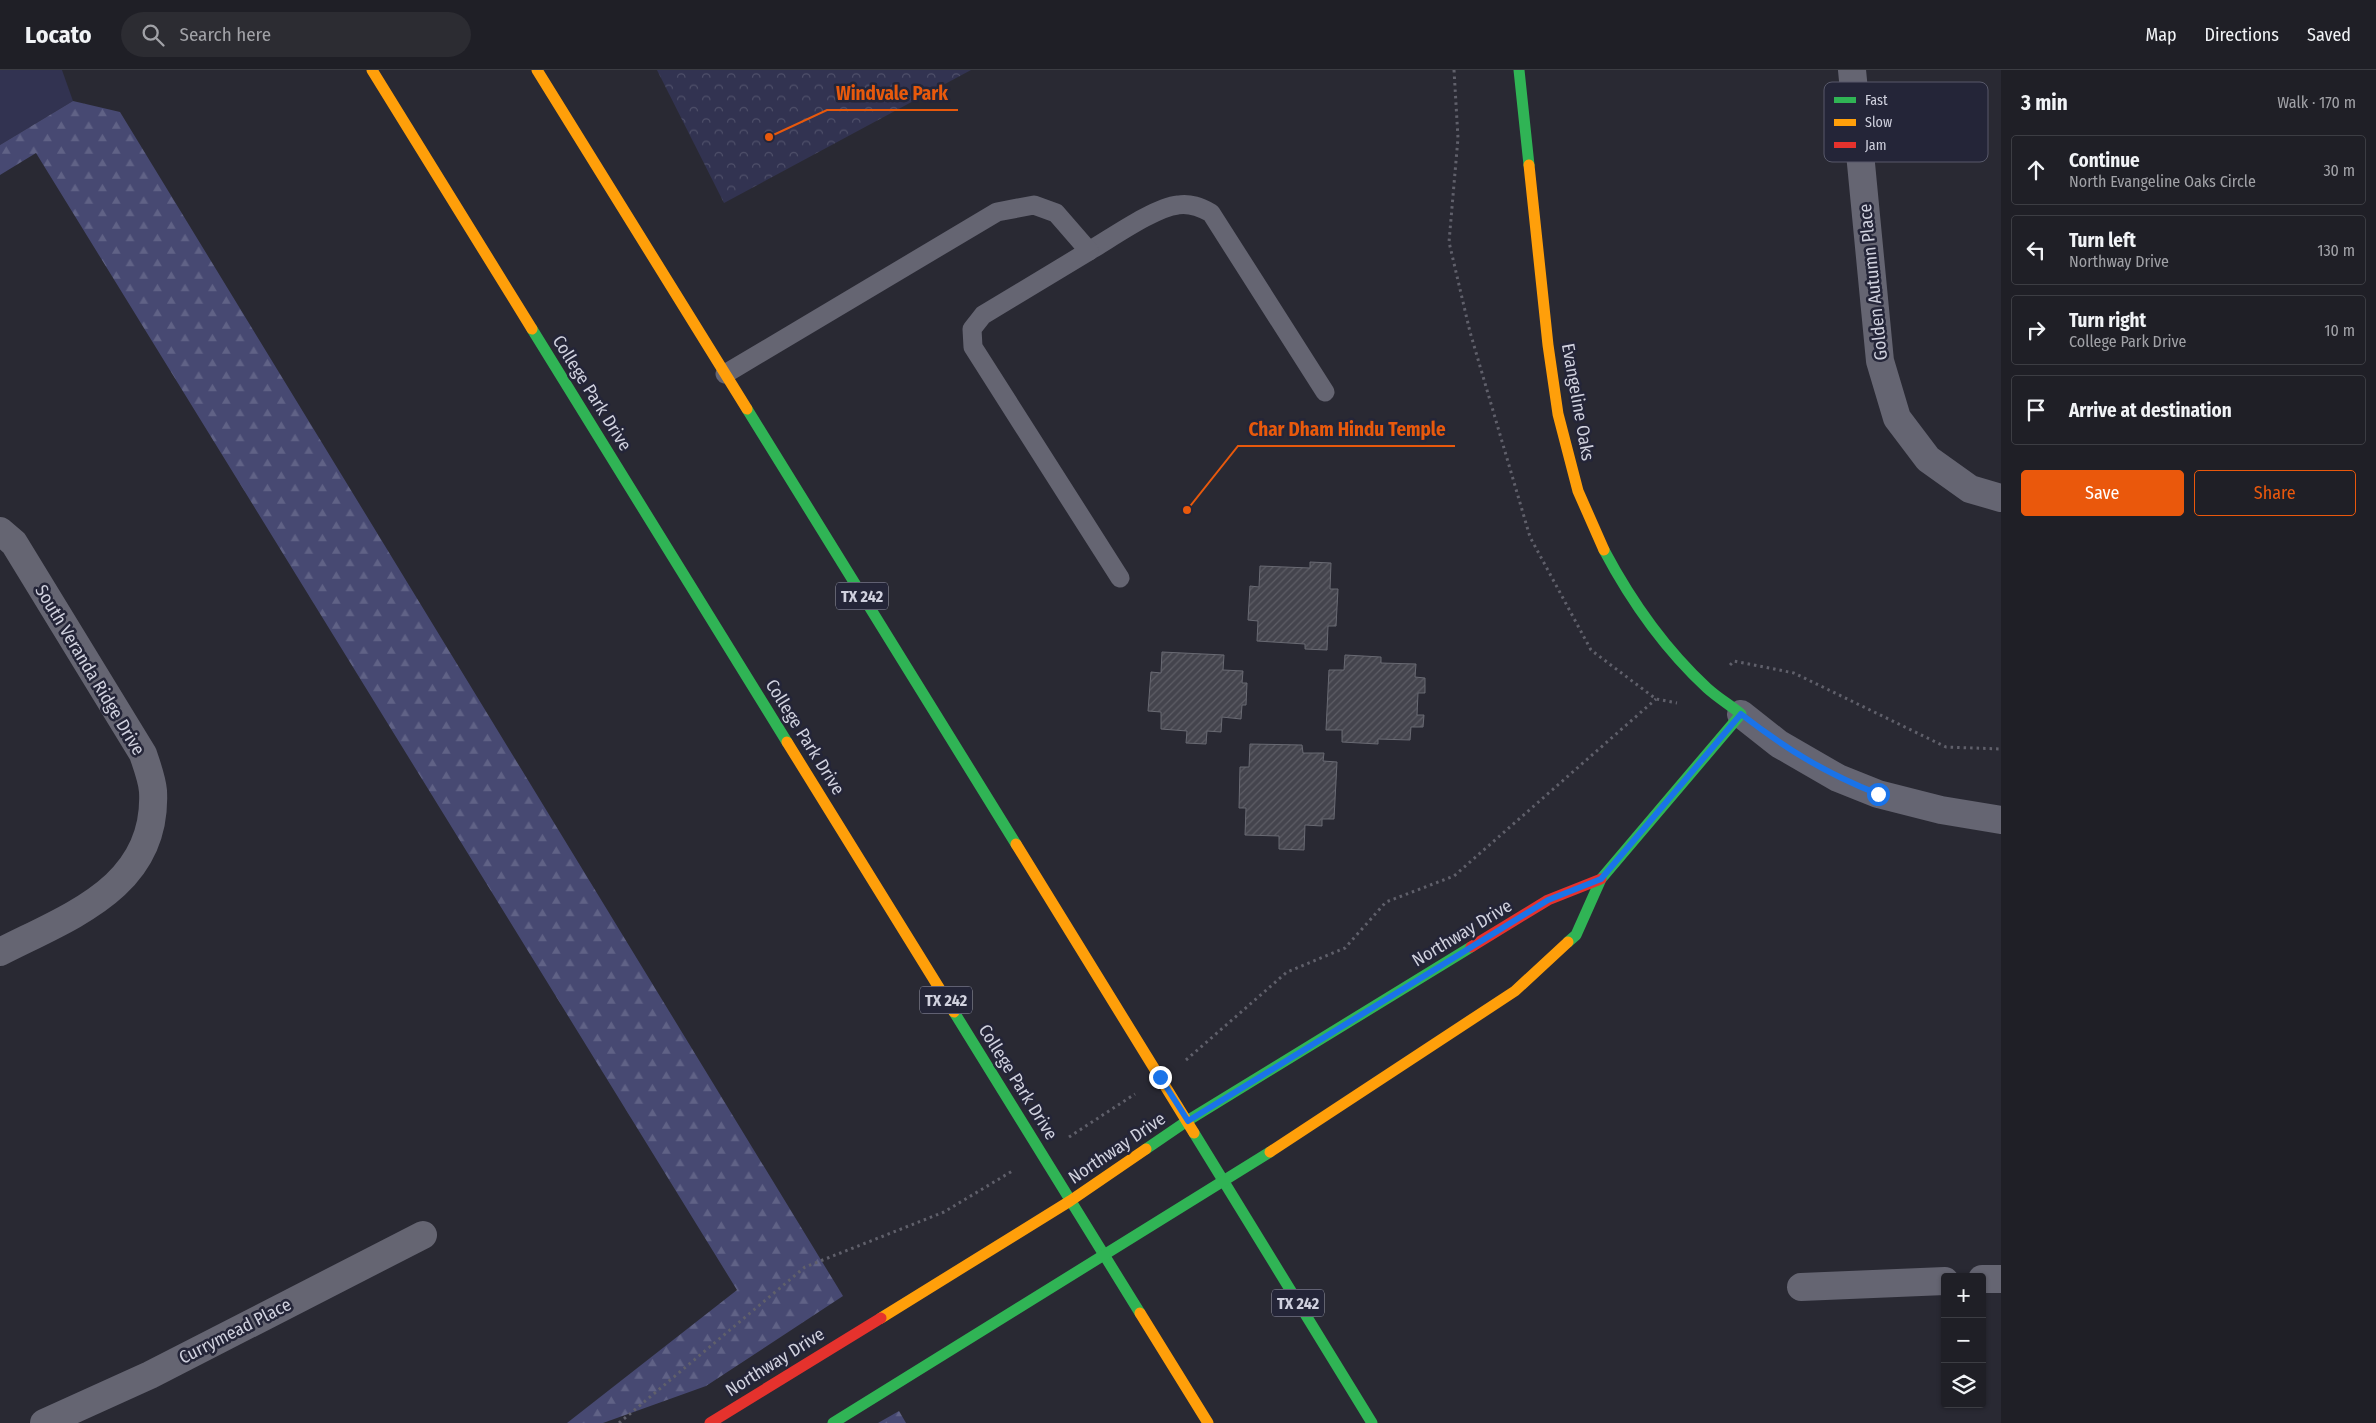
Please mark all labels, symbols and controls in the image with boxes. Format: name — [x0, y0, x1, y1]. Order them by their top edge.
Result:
search box — [121, 12, 471, 57]
text: Locato — [25, 21, 91, 49]
icon: search — [139, 21, 167, 49]
text: Search here — [179, 23, 271, 46]
text: Map — [2145, 24, 2177, 46]
text: Directions — [2205, 24, 2279, 46]
text: Saved — [2307, 24, 2351, 46]
callout: Windvale Park — [827, 76, 958, 110]
text: Windvale Park — [836, 82, 948, 105]
legend — [1824, 82, 1988, 162]
text: 3 min — [2021, 90, 2068, 116]
text: Fast — [1865, 92, 1888, 109]
text: Walk · 170 m — [2277, 93, 2356, 112]
text: Slow — [1865, 114, 1892, 131]
text: Jam — [1865, 137, 1886, 154]
text: Continue — [2069, 149, 2140, 172]
icon: ahead — [2022, 156, 2050, 184]
text: 30 m — [2323, 161, 2355, 180]
text: North Evangeline Oaks Circle — [2069, 172, 2256, 191]
street label: Golden Autumn Place — [1854, 202, 1892, 361]
text: Turn left — [2069, 229, 2136, 252]
icon: left — [2022, 236, 2050, 264]
text: 130 m — [2317, 241, 2355, 260]
text: Northway Drive — [2069, 252, 2169, 271]
text: Turn right — [2069, 309, 2146, 332]
icon: right — [2022, 316, 2050, 344]
text: 10 m — [2324, 321, 2355, 340]
street label: College Park Drive — [548, 331, 636, 455]
text: College Park Drive — [2069, 332, 2186, 351]
street label: Evangeline Oaks — [1557, 341, 1599, 463]
icon: arrive — [2022, 396, 2050, 424]
text: Arrive at destination — [2069, 399, 2232, 422]
callout: Char Dham Hindu Temple — [1238, 412, 1455, 446]
text: Char Dham Hindu Temple — [1248, 418, 1446, 441]
button: Save — [2021, 470, 2184, 516]
button: Share — [2194, 470, 2356, 516]
street label: South Veranda Ridge Drive — [30, 581, 150, 759]
road number: TX 242 — [836, 582, 888, 610]
street label: College Park Drive — [761, 675, 849, 799]
route start — [1867, 783, 1890, 806]
street label: Northway Drive — [1408, 895, 1516, 971]
road number: TX 242 — [920, 986, 972, 1014]
street label: College Park Drive — [974, 1020, 1062, 1144]
route end — [1149, 1066, 1172, 1089]
street label: Northway Drive — [1064, 1107, 1170, 1189]
map controls — [1941, 1273, 1986, 1408]
button: + — [1941, 1273, 1986, 1318]
road number: TX 242 — [1272, 1290, 1324, 1316]
street label: Currymead Place — [175, 1293, 295, 1369]
button: − — [1941, 1318, 1986, 1363]
street label: Northway Drive — [721, 1323, 829, 1401]
button: layers — [1941, 1363, 1986, 1408]

